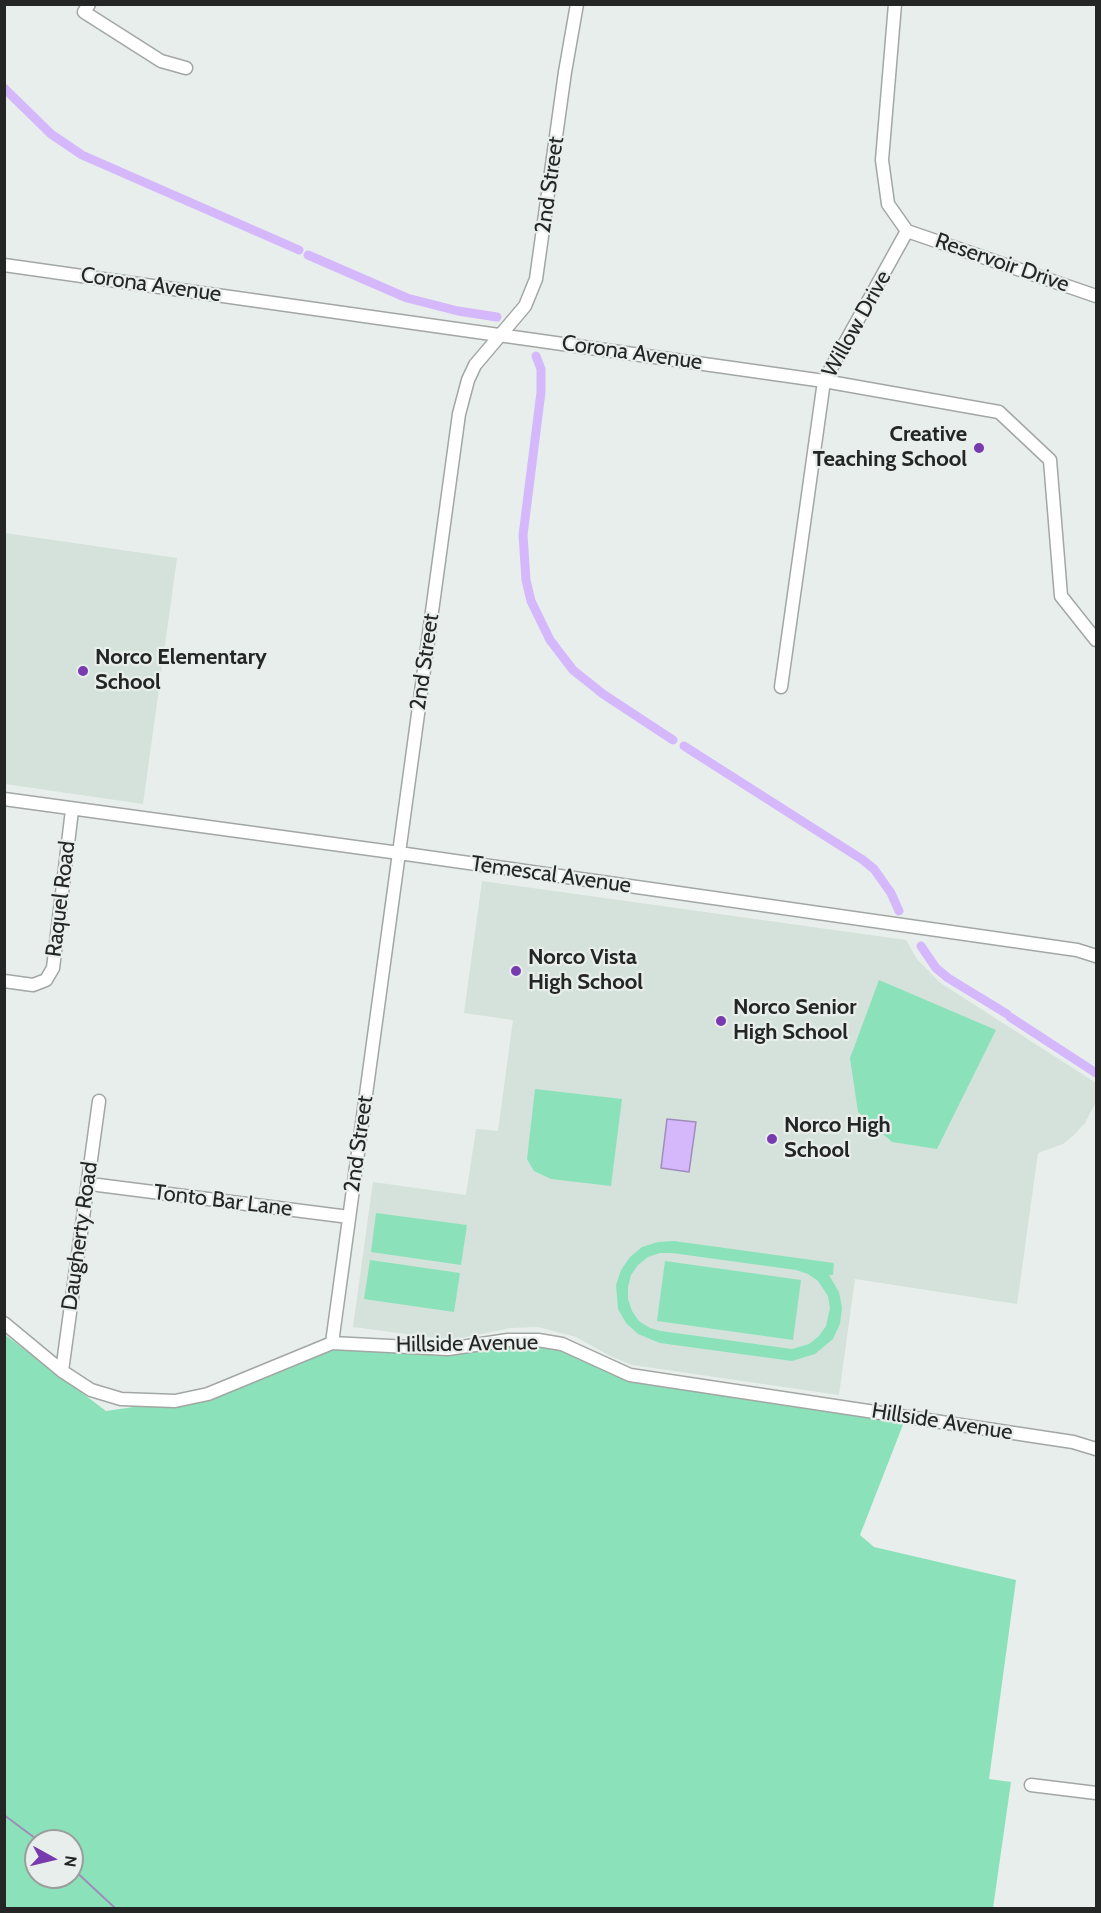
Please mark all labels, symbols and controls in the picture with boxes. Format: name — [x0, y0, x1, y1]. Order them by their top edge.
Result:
street label: 2nd Street — [530, 135, 570, 235]
street label: Reservoir Drive — [931, 228, 1073, 298]
street label: Corona Avenue — [79, 262, 223, 308]
street label: Willow Drive — [817, 266, 897, 382]
street label: Corona Avenue — [560, 330, 704, 376]
place label: Creative Teaching School — [813, 422, 967, 474]
marker: Creative Teaching School — [972, 441, 986, 455]
street label: 2nd Street — [405, 612, 445, 712]
place label: Norco Elementary School — [95, 645, 267, 696]
marker: Norco Elementary School — [76, 664, 90, 678]
street label: Raquel Road — [41, 840, 81, 958]
street label: Temescal Avenue — [469, 851, 633, 899]
place label: Norco Vista High School — [528, 945, 643, 996]
marker: Norco Vista High School — [509, 964, 523, 978]
place label: Norco Senior High School — [733, 995, 857, 1046]
marker: Norco Senior High School — [714, 1014, 728, 1028]
street label: 2nd Street — [339, 1094, 379, 1194]
place label: Norco High School — [784, 1113, 891, 1164]
marker: Norco High School — [765, 1132, 779, 1146]
street label: Daugherty Road — [56, 1160, 104, 1312]
street label: Tonto Bar Lane — [152, 1179, 294, 1223]
street label: Hillside Avenue — [396, 1330, 538, 1358]
street label: Hillside Avenue — [870, 1398, 1014, 1446]
north arrow — [24, 1829, 84, 1889]
text: N — [60, 1854, 81, 1868]

